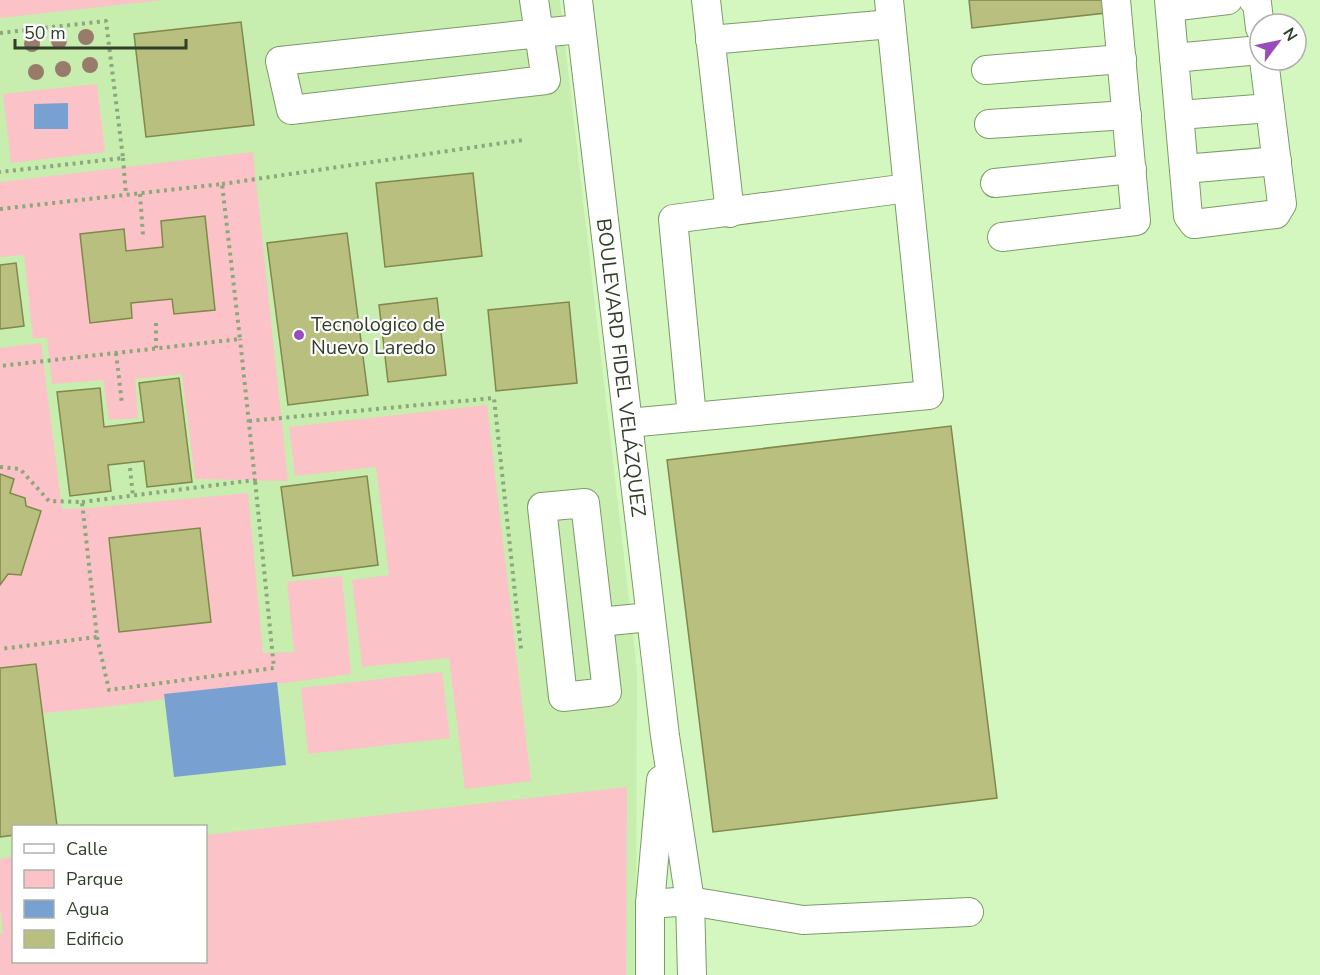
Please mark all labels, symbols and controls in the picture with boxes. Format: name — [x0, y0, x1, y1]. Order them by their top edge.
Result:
scale bar — [15, 12, 186, 50]
north arrow — [1248, 12, 1308, 72]
text: 50 m — [24, 21, 66, 45]
text: N — [1277, 24, 1302, 45]
street label: BOULEVARD FIDEL VELÁZQUEZ — [590, 217, 652, 518]
place label: Tecnologico de Nuevo Laredo — [311, 311, 445, 361]
marker: Tecnologico de Nuevo Laredo — [292, 328, 306, 342]
legend — [12, 825, 207, 963]
text: Calle — [66, 837, 108, 861]
text: Parque — [66, 867, 123, 891]
text: Agua — [66, 897, 109, 921]
text: Edificio — [66, 927, 124, 951]

